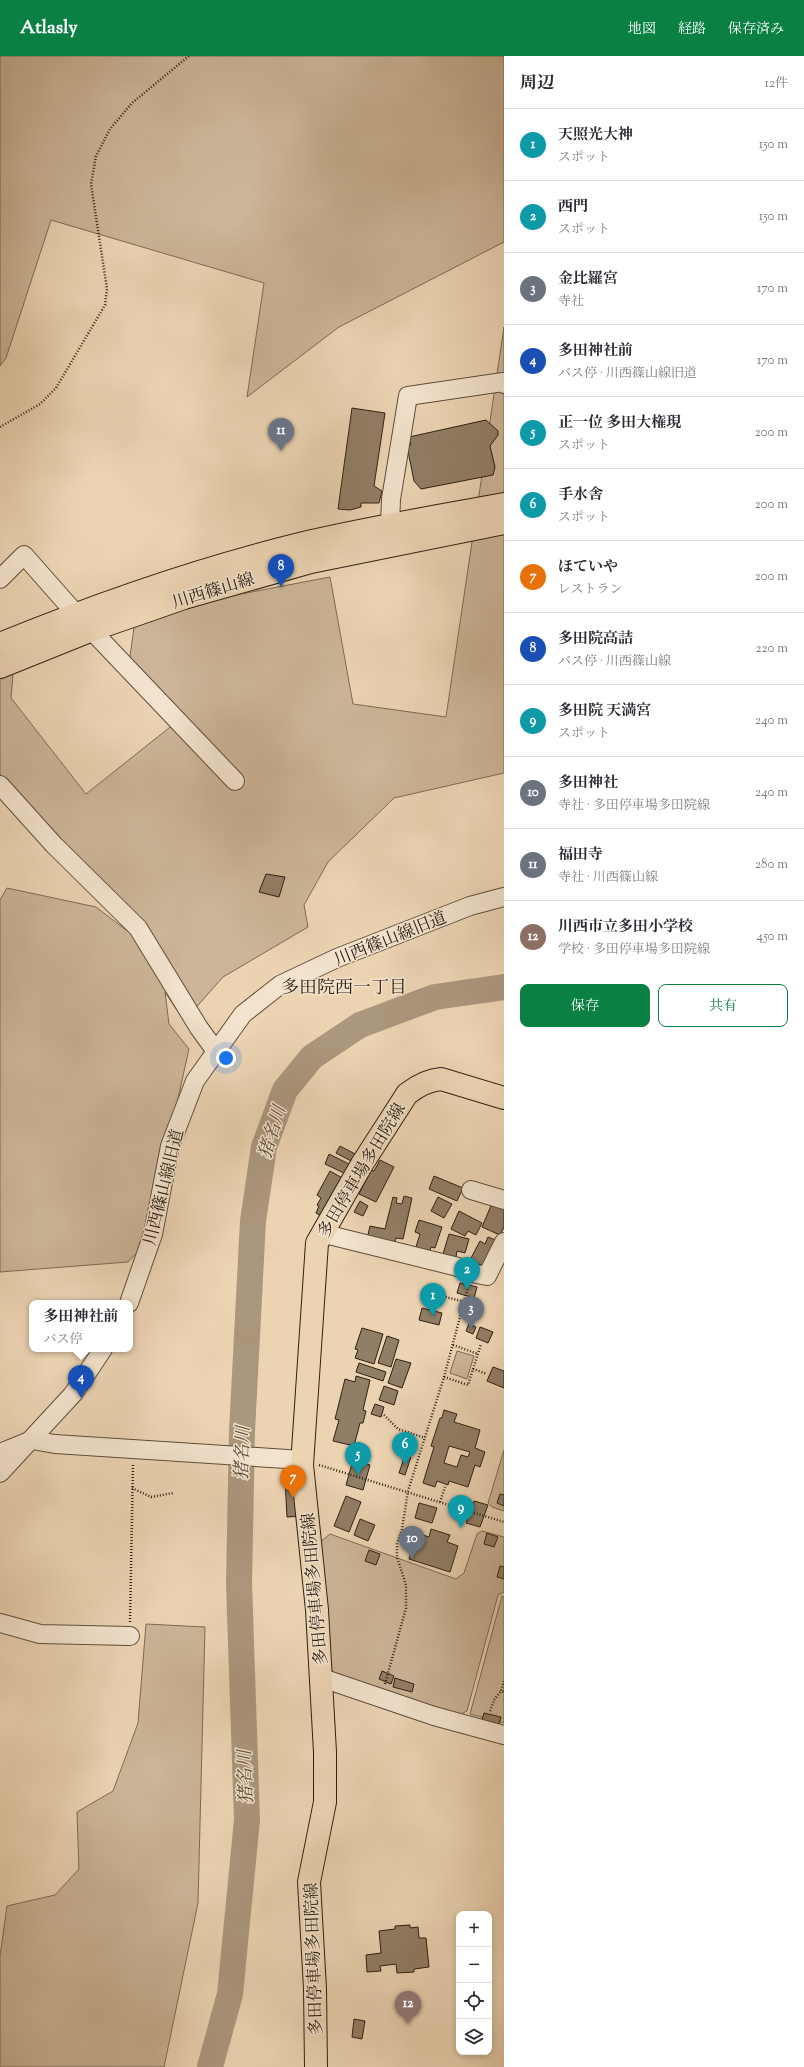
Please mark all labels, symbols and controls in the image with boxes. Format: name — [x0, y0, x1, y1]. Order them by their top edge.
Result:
text: Atlasly — [20, 15, 78, 42]
text: 地図 — [628, 20, 656, 40]
text: 経路 — [678, 20, 706, 40]
text: 保存済み — [728, 20, 784, 40]
text: 周辺 — [520, 72, 554, 96]
text: 12件 — [764, 75, 788, 93]
text: 天照光大神 — [558, 125, 633, 146]
text: 1 — [531, 136, 535, 154]
text: 150 m — [759, 136, 788, 154]
text: スポット — [558, 149, 610, 167]
text: 西門 — [558, 197, 588, 218]
text: 2 — [530, 208, 536, 226]
text: 150 m — [759, 208, 788, 226]
text: スポット — [558, 221, 610, 239]
text: 金比羅宮 — [558, 269, 618, 290]
text: 3 — [530, 280, 536, 298]
text: 170 m — [757, 280, 788, 298]
text: 寺社 — [558, 293, 584, 311]
text: 多田神社前 — [558, 341, 633, 362]
text: 4 — [530, 352, 536, 370]
text: 170 m — [757, 352, 788, 370]
text: バス停 · 川西篠山線旧道 — [558, 365, 697, 383]
text: 正一位 多田大権現 — [558, 413, 681, 434]
pin: 11 — [268, 418, 294, 451]
text: 5 — [531, 424, 535, 442]
text: 200 m — [755, 424, 788, 442]
text: スポット — [558, 437, 610, 455]
text: 手水舎 — [558, 485, 603, 506]
text: 6 — [530, 496, 536, 514]
text: 200 m — [755, 496, 788, 514]
text: スポット — [558, 509, 610, 527]
pin: 8 — [268, 554, 294, 587]
text: ほていや — [558, 557, 618, 578]
street label: 川西篠山線 — [169, 568, 258, 616]
text: 7 — [530, 568, 536, 586]
text: 200 m — [755, 568, 788, 586]
text: レストラン — [558, 581, 623, 599]
text: 多田院高詰 — [558, 629, 633, 650]
text: 8 — [530, 640, 536, 658]
text: 220 m — [755, 640, 788, 658]
text: バス停 · 川西篠山線 — [558, 653, 671, 671]
text: 多田院 天満宮 — [558, 701, 651, 722]
text: 9 — [530, 712, 536, 730]
text: 240 m — [755, 712, 788, 730]
text: スポット — [558, 725, 610, 743]
text: 多田神社 — [558, 773, 618, 794]
text: 10 — [527, 784, 539, 802]
text: 240 m — [755, 784, 788, 802]
text: 寺社 · 多田停車場多田院線 — [558, 797, 710, 815]
text: 福田寺 — [558, 845, 603, 866]
text: 11 — [529, 856, 537, 874]
text: 280 m — [755, 856, 788, 874]
text: 寺社 · 川西篠山線 — [558, 869, 658, 887]
street label: 川西篠山線旧道 — [331, 906, 450, 973]
text: 川西市立多田小学校 — [558, 917, 693, 938]
text: 12 — [528, 928, 538, 946]
text: 450 m — [757, 928, 788, 946]
text: 学校 · 多田停車場多田院線 — [558, 941, 710, 959]
district label: 多田院西一丁目 — [281, 976, 407, 1002]
button: 保存 — [520, 984, 650, 1027]
button: 共有 — [658, 984, 788, 1027]
your location — [216, 1048, 236, 1068]
street label: 多田停車場多田院線 — [313, 1099, 412, 1243]
water label: 猪名川 — [254, 1101, 295, 1162]
street label: 川西篠山線旧道 — [139, 1127, 191, 1248]
pin: 2 — [454, 1257, 480, 1290]
pin: 1 — [420, 1283, 446, 1316]
pin: 3 — [458, 1296, 484, 1329]
popup — [29, 1300, 133, 1352]
text: 多田神社前 — [43, 1307, 119, 1328]
text: バス停 — [43, 1331, 83, 1349]
pin: 4 — [68, 1365, 94, 1398]
water label: 猪名川 — [230, 1424, 258, 1481]
pin: 6 — [392, 1432, 418, 1465]
pin: 5 — [345, 1442, 371, 1475]
pin: 7 — [280, 1465, 306, 1498]
pin: 9 — [448, 1495, 474, 1528]
street label: 多田停車場多田院線 — [297, 1512, 335, 1666]
pin: 10 — [399, 1526, 425, 1559]
water label: 猪名川 — [233, 1747, 261, 1804]
street label: 多田停車場多田院線 — [300, 1882, 330, 2036]
map controls — [456, 1911, 492, 2055]
button: + — [456, 1911, 492, 1947]
button: − — [456, 1947, 492, 1983]
button: locate — [456, 1983, 492, 2019]
pin: 12 — [395, 1991, 421, 2024]
button: layers — [456, 2019, 492, 2055]

